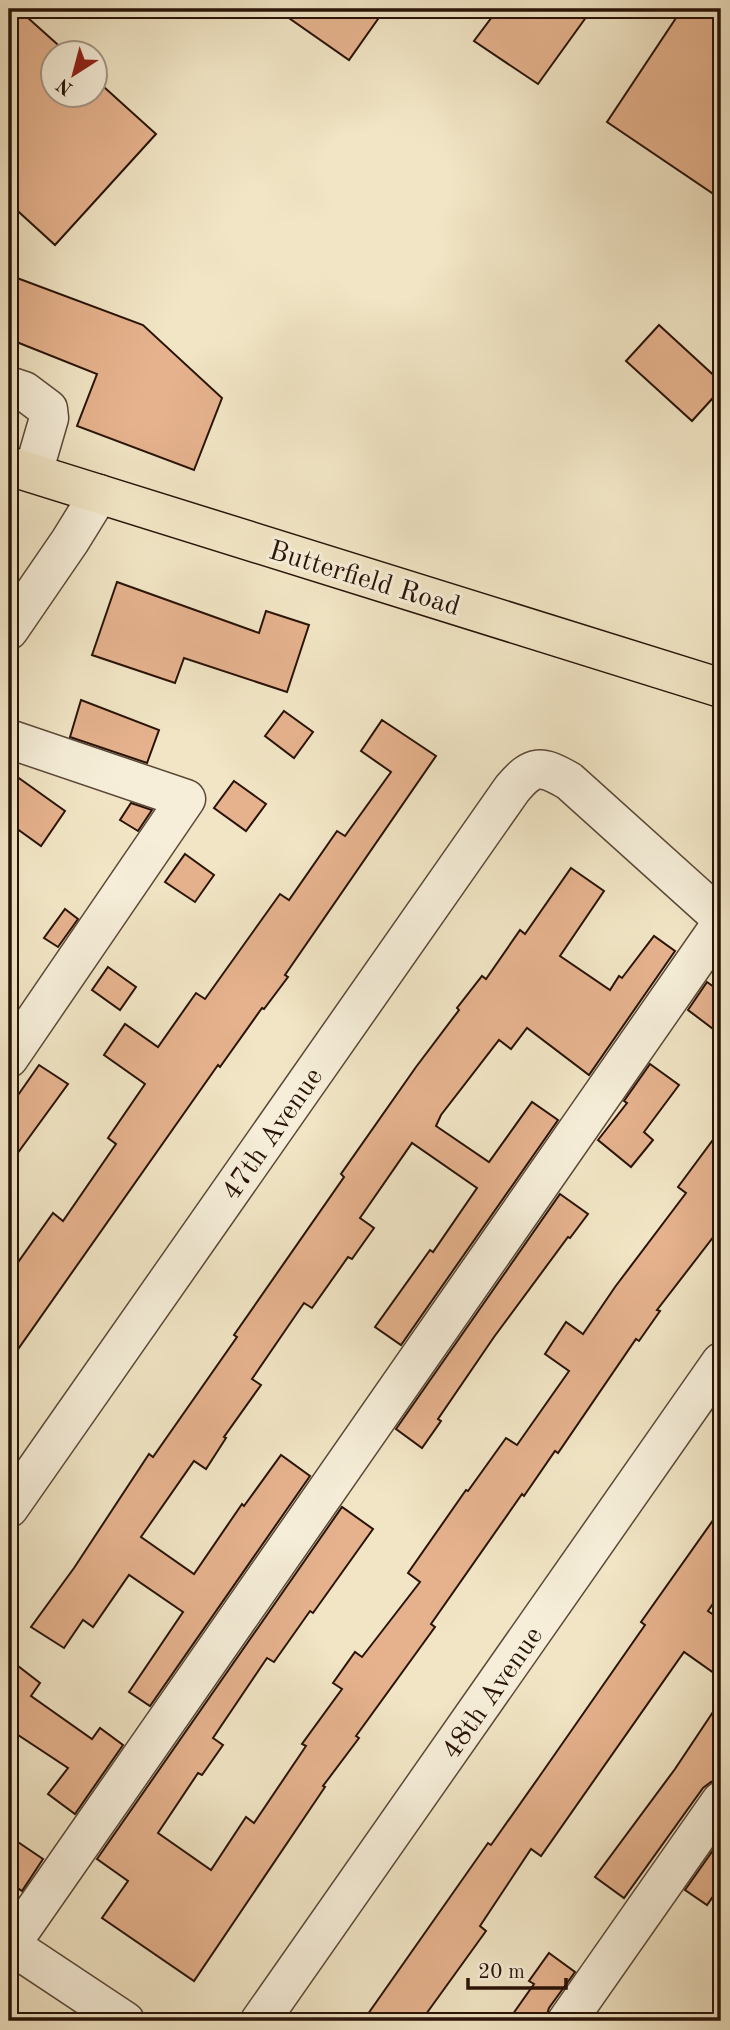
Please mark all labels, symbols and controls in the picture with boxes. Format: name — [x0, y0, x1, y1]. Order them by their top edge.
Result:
north arrow — [38, 38, 108, 108]
text: N — [54, 73, 77, 98]
street label: Butterfield Road — [265, 537, 463, 622]
street label: 47th Avenue — [218, 1064, 329, 1206]
street label: 48th Avenue — [438, 1623, 549, 1765]
scale bar — [468, 1946, 566, 1990]
text: 20 m — [478, 1962, 525, 1983]

